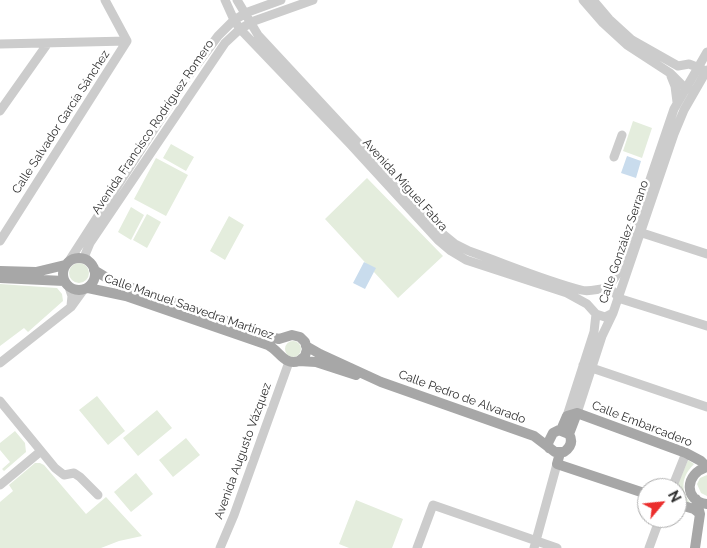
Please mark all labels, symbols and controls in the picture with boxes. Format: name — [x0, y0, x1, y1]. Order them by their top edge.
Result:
street label: Avenida Francisco Rodríguez Romero — [89, 37, 217, 217]
street label: Calle Salvador García Sánchez — [9, 48, 113, 196]
street label: Avenida Miguel Fabra — [360, 136, 450, 234]
street label: Calle González Serrano — [596, 179, 652, 305]
street label: Calle Manuel Saavedra Martínez — [102, 271, 276, 343]
street label: Calle Pedro de Alvarado — [396, 367, 528, 427]
street label: Avenida Augusto Vázquez — [212, 381, 274, 521]
street label: Calle Embarcadero — [590, 398, 694, 450]
north arrow — [637, 478, 687, 528]
text: N — [665, 488, 684, 505]

